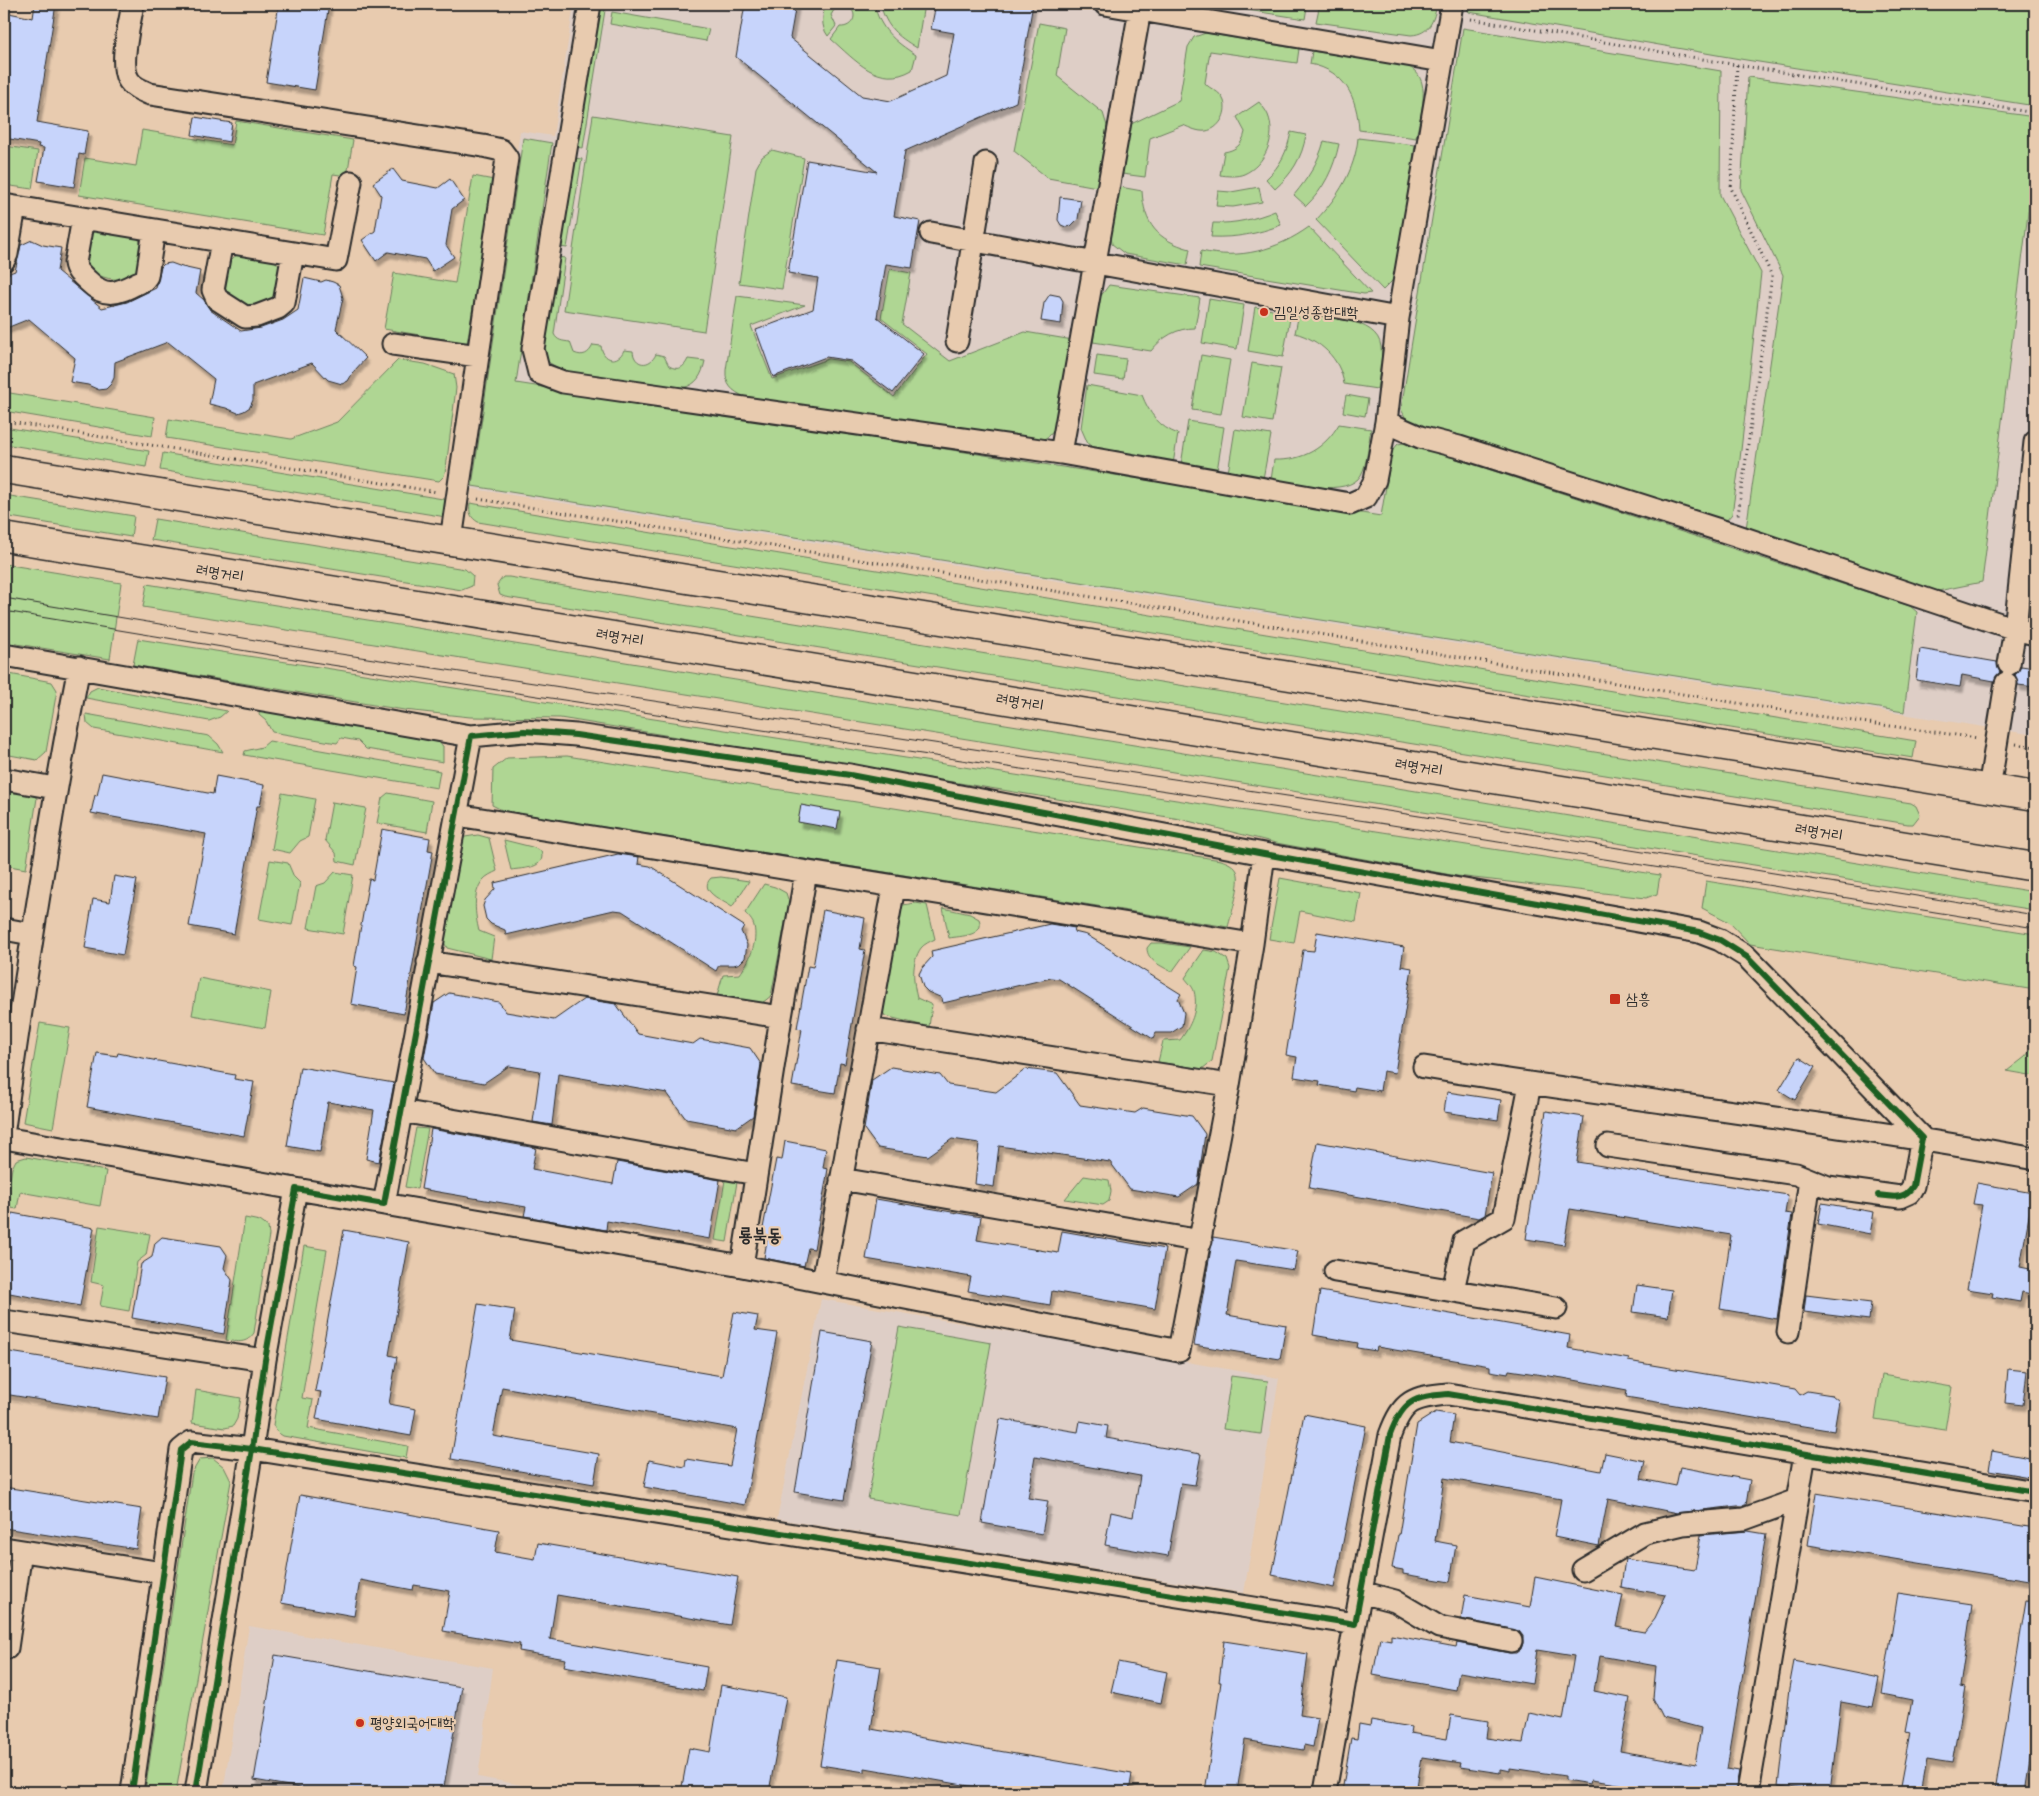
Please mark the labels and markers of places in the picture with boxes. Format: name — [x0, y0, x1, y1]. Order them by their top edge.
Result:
place label: 김일성종합대학 — [1274, 303, 1359, 322]
marker: 김일성종합대학 — [1258, 306, 1270, 318]
place label: 삼흥 — [1626, 990, 1650, 1009]
marker: 삼흥 — [1608, 992, 1622, 1006]
place label: 평양외국어대학 — [370, 1714, 455, 1733]
marker: 평양외국어대학 — [354, 1717, 366, 1729]

